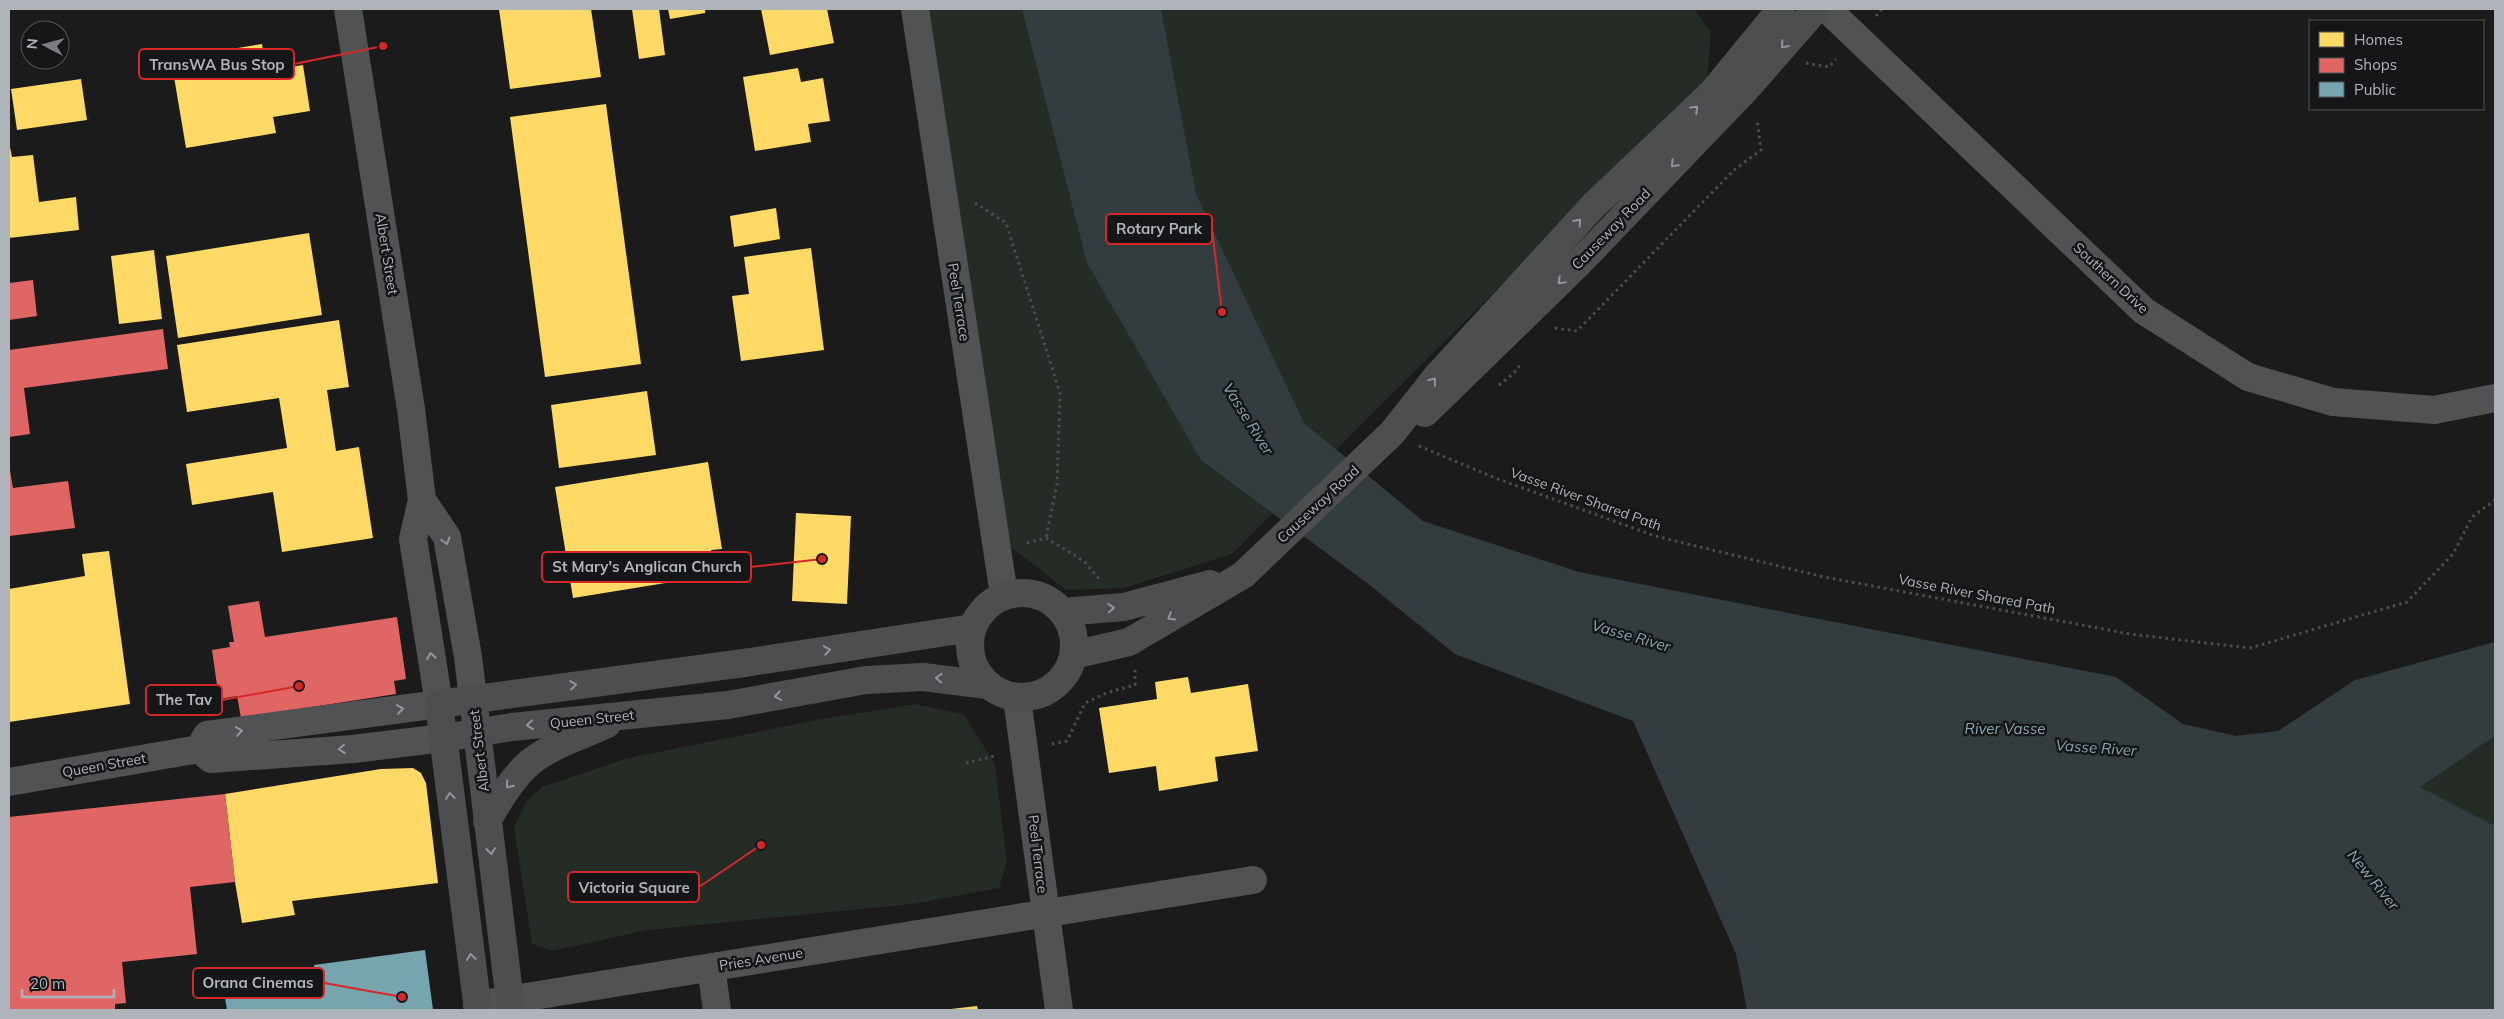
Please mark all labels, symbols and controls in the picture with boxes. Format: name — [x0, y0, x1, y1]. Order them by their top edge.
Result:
north arrow — [20, 20, 70, 70]
legend — [2309, 20, 2484, 110]
text: Homes — [2354, 30, 2403, 49]
text: N — [23, 37, 42, 50]
one-way arrow — [1781, 40, 1790, 49]
callout: TransWA Bus Stop — [139, 49, 294, 79]
text: TransWA Bus Stop — [149, 55, 285, 74]
text: Shops — [2354, 55, 2397, 74]
text: Public — [2354, 80, 2396, 99]
one-way arrow — [1689, 106, 1698, 115]
one-way arrow — [1670, 159, 1679, 168]
street label: Causeway Road — [1568, 185, 1654, 273]
street label: Albert Street — [372, 212, 402, 296]
callout: Rotary Park — [1106, 214, 1212, 244]
text: Rotary Park — [1116, 219, 1203, 238]
one-way arrow — [1572, 219, 1581, 228]
street label: Southern Drive — [2070, 239, 2152, 317]
street label: Peel Terrace — [944, 262, 974, 342]
one-way arrow — [1557, 275, 1566, 284]
one-way arrow — [1428, 378, 1437, 387]
water label: Vasse River — [1219, 379, 1278, 459]
street label: Causeway Road — [1273, 461, 1363, 547]
street label: Vasse River Shared Path — [1508, 463, 1664, 535]
one-way arrow — [441, 537, 451, 545]
callout: St Mary's Anglican Church — [542, 552, 751, 582]
text: St Mary's Anglican Church — [552, 557, 742, 576]
street label: Vasse River Shared Path — [1897, 570, 2057, 618]
one-way arrow — [1108, 603, 1116, 614]
one-way arrow — [1167, 611, 1176, 621]
water label: Vasse River — [1590, 615, 1673, 656]
one-way arrow — [823, 646, 831, 656]
one-way arrow — [426, 651, 437, 659]
one-way arrow — [934, 672, 942, 683]
one-way arrow — [570, 680, 578, 691]
callout: The Tav — [146, 685, 222, 715]
text: The Tav — [156, 690, 213, 709]
one-way arrow — [773, 690, 782, 700]
one-way arrow — [396, 704, 404, 715]
street label: Queen Street — [549, 706, 635, 732]
street label: Albert Street — [465, 709, 493, 793]
one-way arrow — [525, 719, 533, 730]
water label: River Vasse — [1965, 719, 2045, 738]
one-way arrow — [235, 726, 243, 737]
water label: Vasse River — [2055, 735, 2138, 760]
one-way arrow — [338, 744, 346, 755]
street label: Queen Street — [61, 749, 147, 781]
one-way arrow — [507, 779, 515, 788]
one-way arrow — [445, 792, 456, 800]
street label: Peel Terrace — [1024, 814, 1052, 894]
water label: New River — [2343, 846, 2404, 914]
one-way arrow — [485, 847, 496, 855]
callout: Victoria Square — [568, 872, 699, 902]
text: Victoria Square — [577, 878, 690, 897]
street label: Pries Avenue — [718, 944, 804, 974]
one-way arrow — [466, 953, 477, 961]
scale bar — [22, 966, 115, 998]
callout: Orana Cinemas — [193, 968, 324, 998]
text: Orana Cinemas — [202, 973, 314, 992]
text: 20 m — [30, 974, 65, 993]

